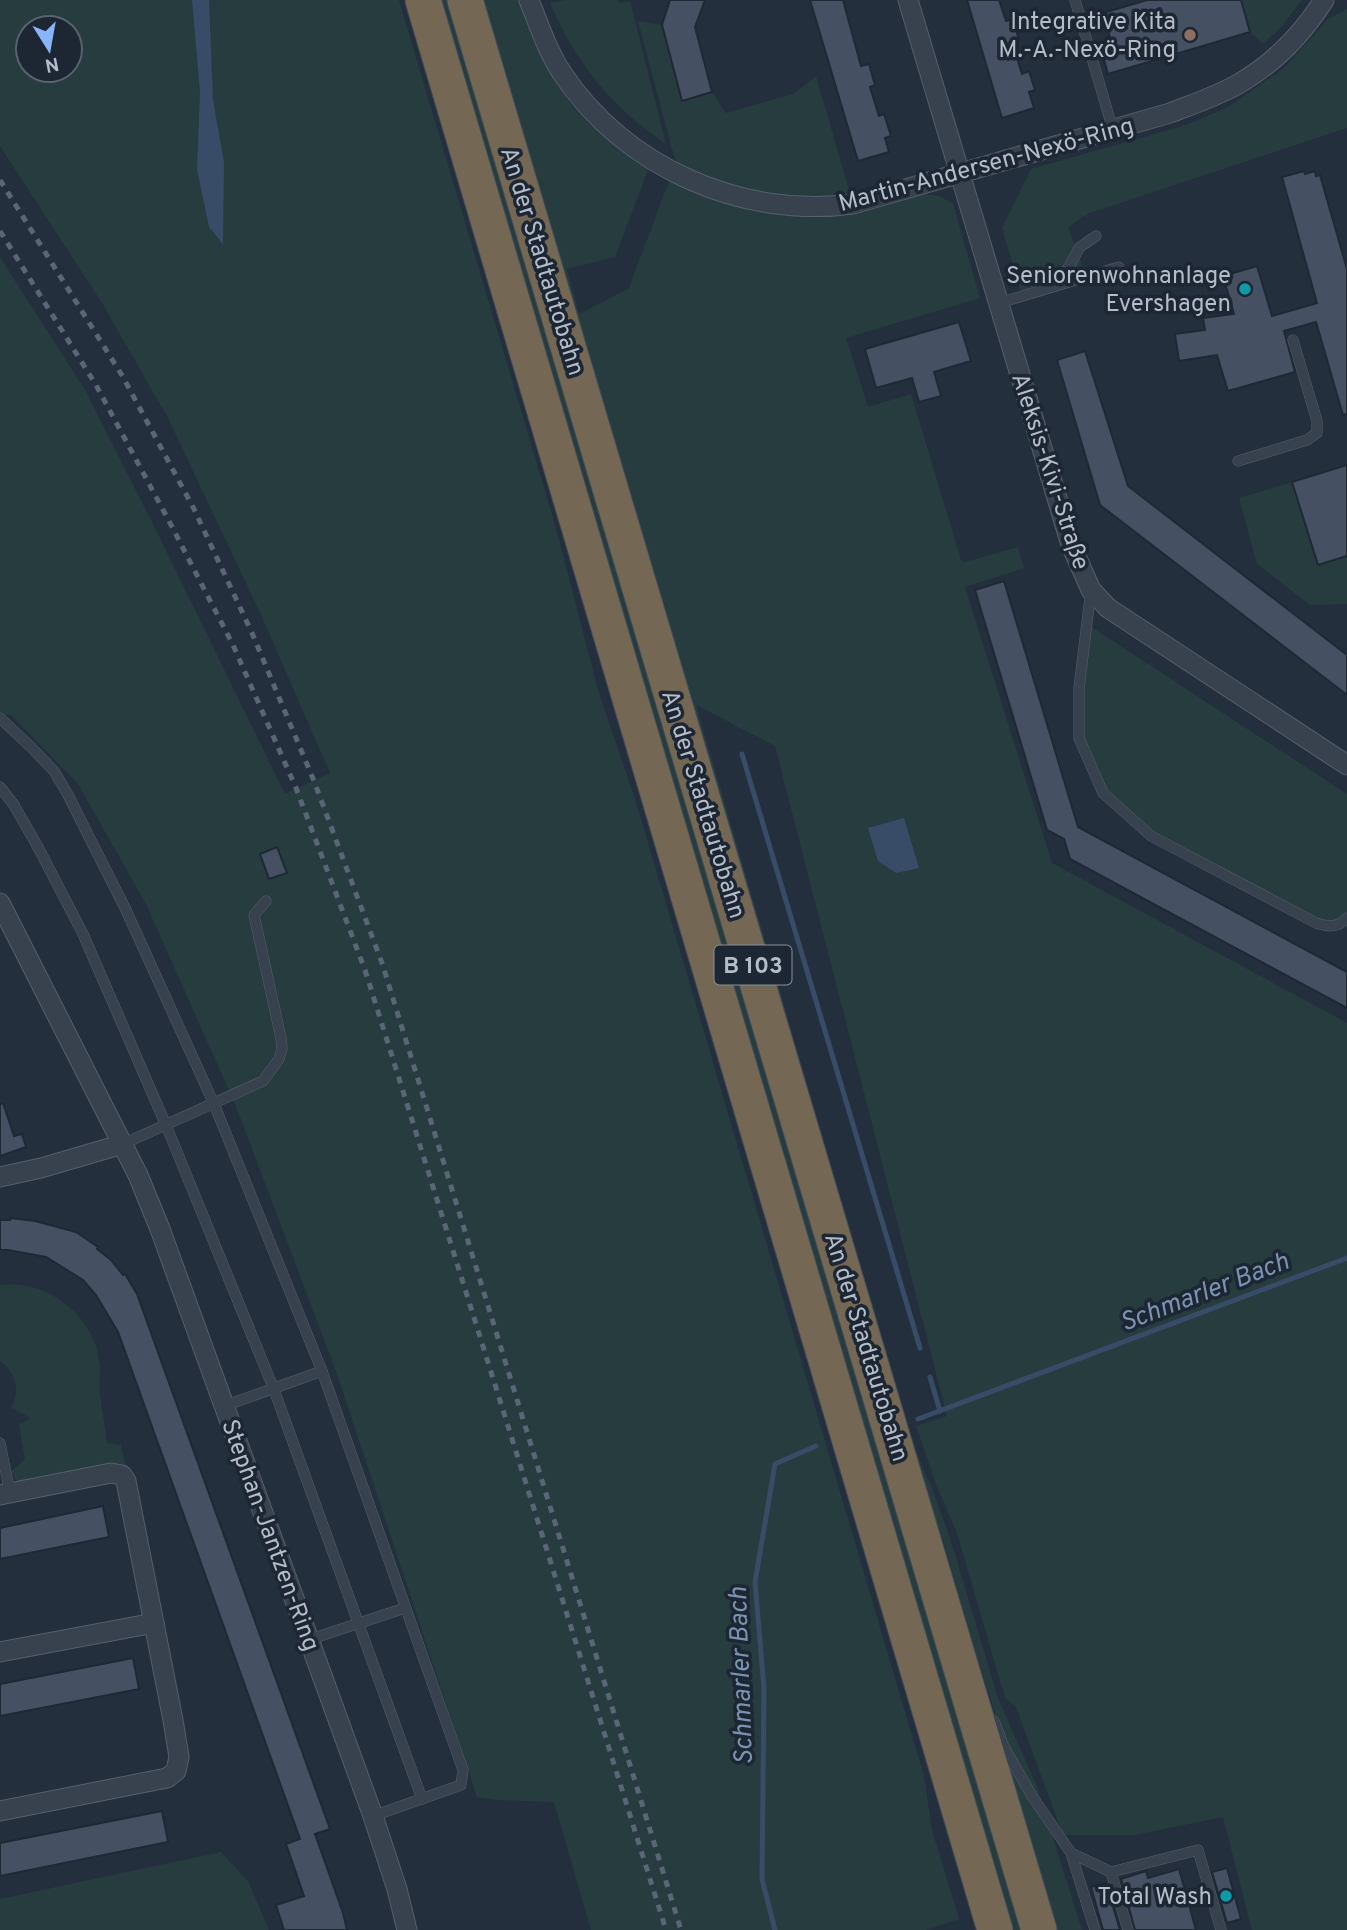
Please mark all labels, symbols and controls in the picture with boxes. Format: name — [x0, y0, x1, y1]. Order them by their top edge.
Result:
place label: Integrative Kita M.-A.-Nexö-Ring — [998, 8, 1176, 66]
north arrow — [14, 14, 84, 84]
marker: Integrative Kita M.-A.-Nexö-Ring — [1182, 27, 1198, 43]
text: N — [43, 51, 61, 77]
street label: Martin-Andersen-Nexö-Ring — [836, 112, 1137, 220]
street label: An der Stadtautobahn — [492, 144, 590, 380]
place label: Seniorenwohnanlage Evershagen — [1006, 262, 1231, 320]
marker: Seniorenwohnanlage Evershagen — [1237, 281, 1253, 297]
street label: Aleksis-Kivi-Straße — [1003, 369, 1095, 574]
street label: An der Stadtautobahn — [653, 687, 751, 923]
road number: B 103 — [714, 946, 792, 984]
street label: An der Stadtautobahn — [816, 1230, 914, 1466]
water label: Schmarler Bach — [1116, 1246, 1294, 1341]
street label: Stephan-Jantzen-Ring — [213, 1416, 325, 1656]
water label: Schmarler Bach — [723, 1586, 762, 1766]
place label: Total Wash — [1097, 1883, 1212, 1913]
marker: Total Wash — [1218, 1888, 1234, 1904]

